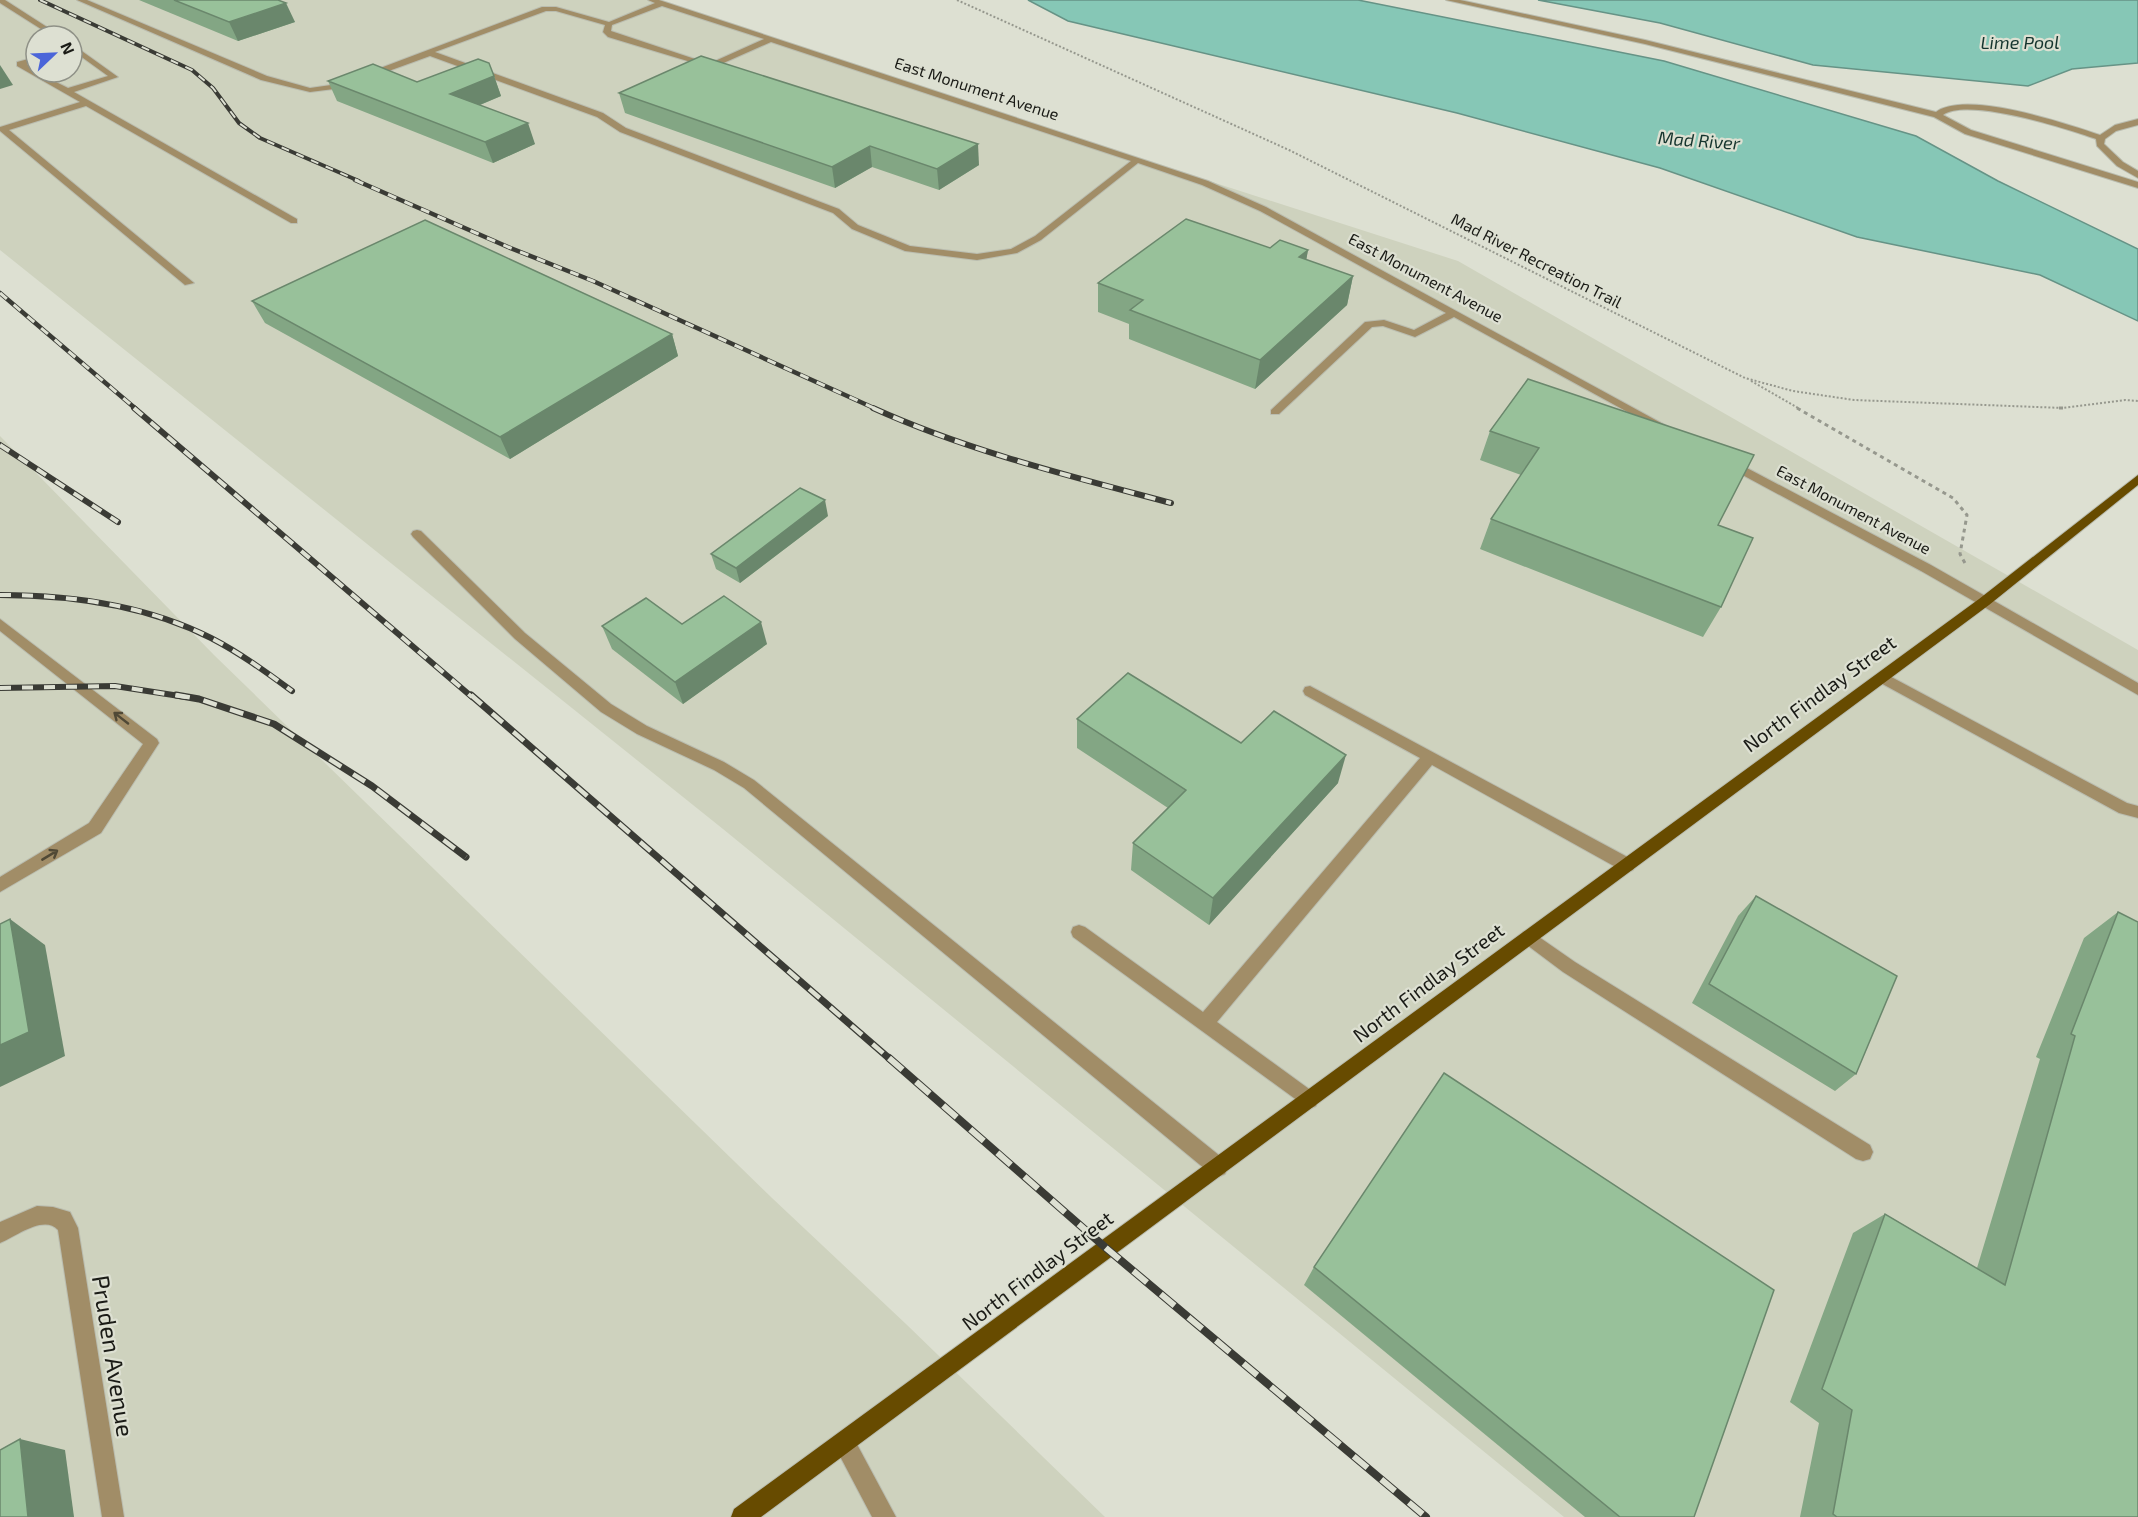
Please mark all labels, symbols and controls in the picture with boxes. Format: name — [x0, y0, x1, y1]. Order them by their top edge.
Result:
north arrow — [24, 24, 84, 84]
water label: Lime Pool — [1980, 31, 2060, 53]
text: N — [57, 39, 79, 57]
street label: East Monument Avenue — [892, 52, 1062, 124]
water label: Mad River — [1657, 126, 1742, 154]
street label: Mad River Recreation Trail — [1448, 209, 1626, 312]
street label: East Monument Avenue — [1346, 228, 1506, 326]
street label: East Monument Avenue — [1774, 460, 1934, 558]
street label: North Findlay Street — [1738, 629, 1900, 757]
one-way arrow — [113, 712, 129, 725]
one-way arrow — [41, 849, 58, 861]
street label: North Findlay Street — [1348, 917, 1509, 1047]
street label: North Findlay Street — [957, 1205, 1118, 1335]
street label: Pruden Avenue — [87, 1273, 141, 1439]

